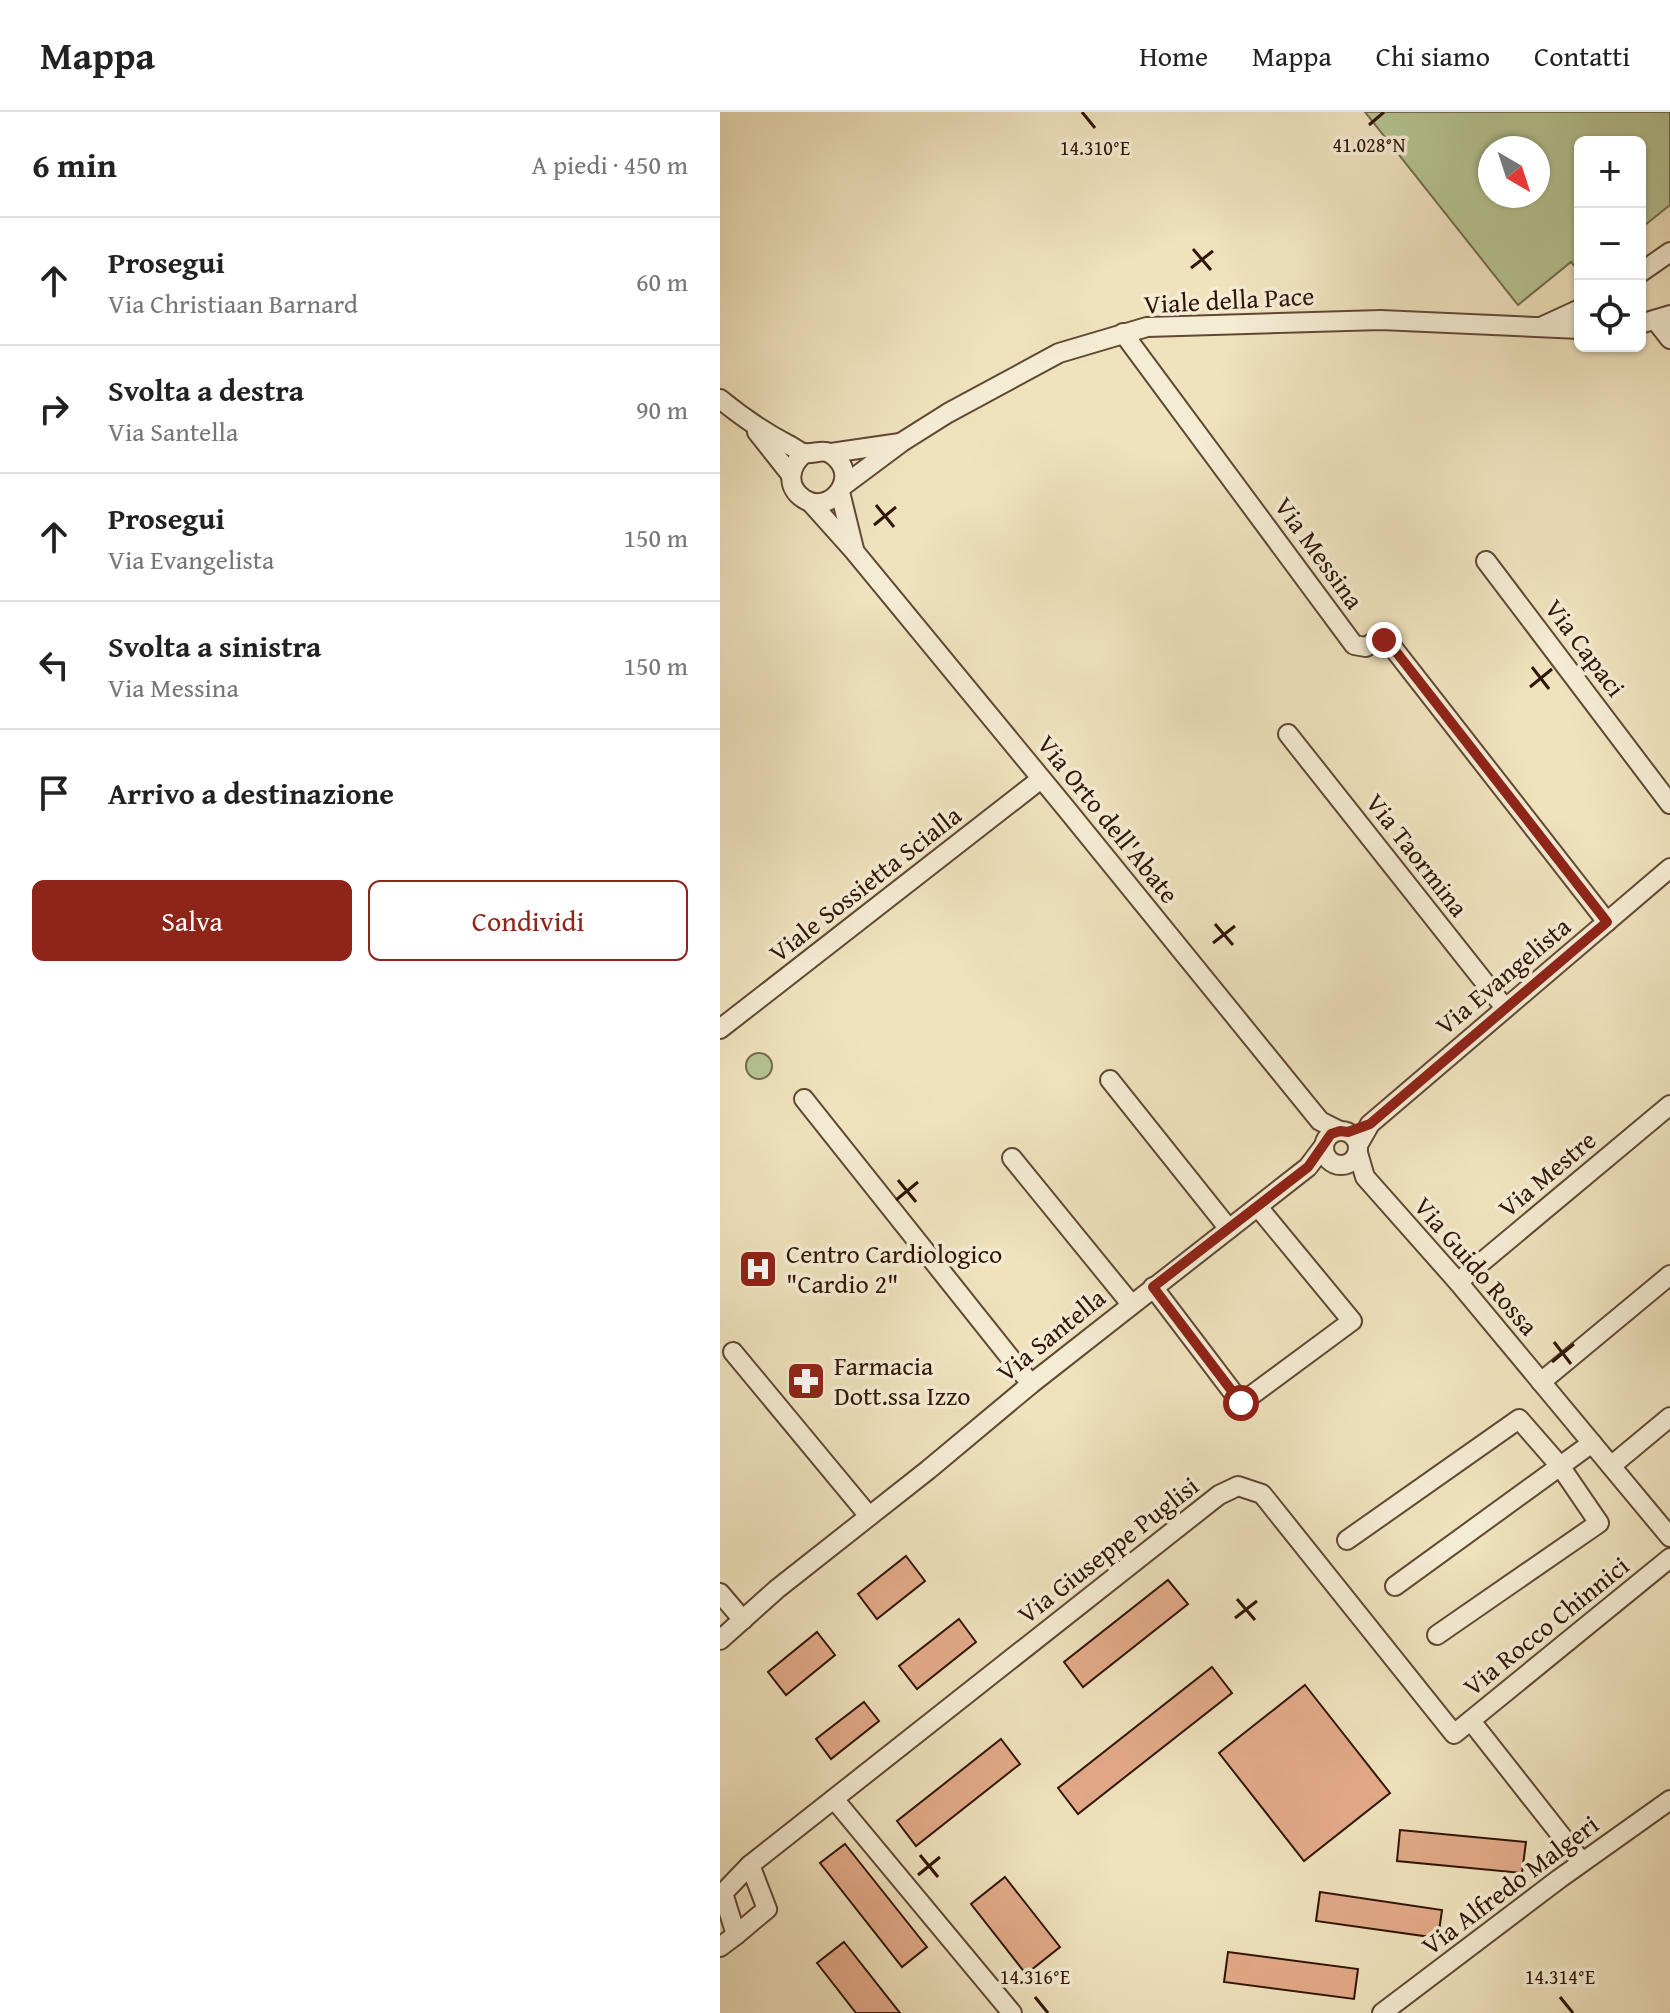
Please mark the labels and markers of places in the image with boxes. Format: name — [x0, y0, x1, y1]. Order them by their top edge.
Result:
place label: Centro Cardiologico "Cardio 2" — [786, 1234, 1002, 1303]
hospital icon: Centro Cardiologico "Cardio 2" — [737, 1248, 779, 1290]
place label: Farmacia Dott.ssa Izzo — [834, 1346, 970, 1415]
pharmacy icon: Farmacia Dott.ssa Izzo — [785, 1360, 827, 1402]

